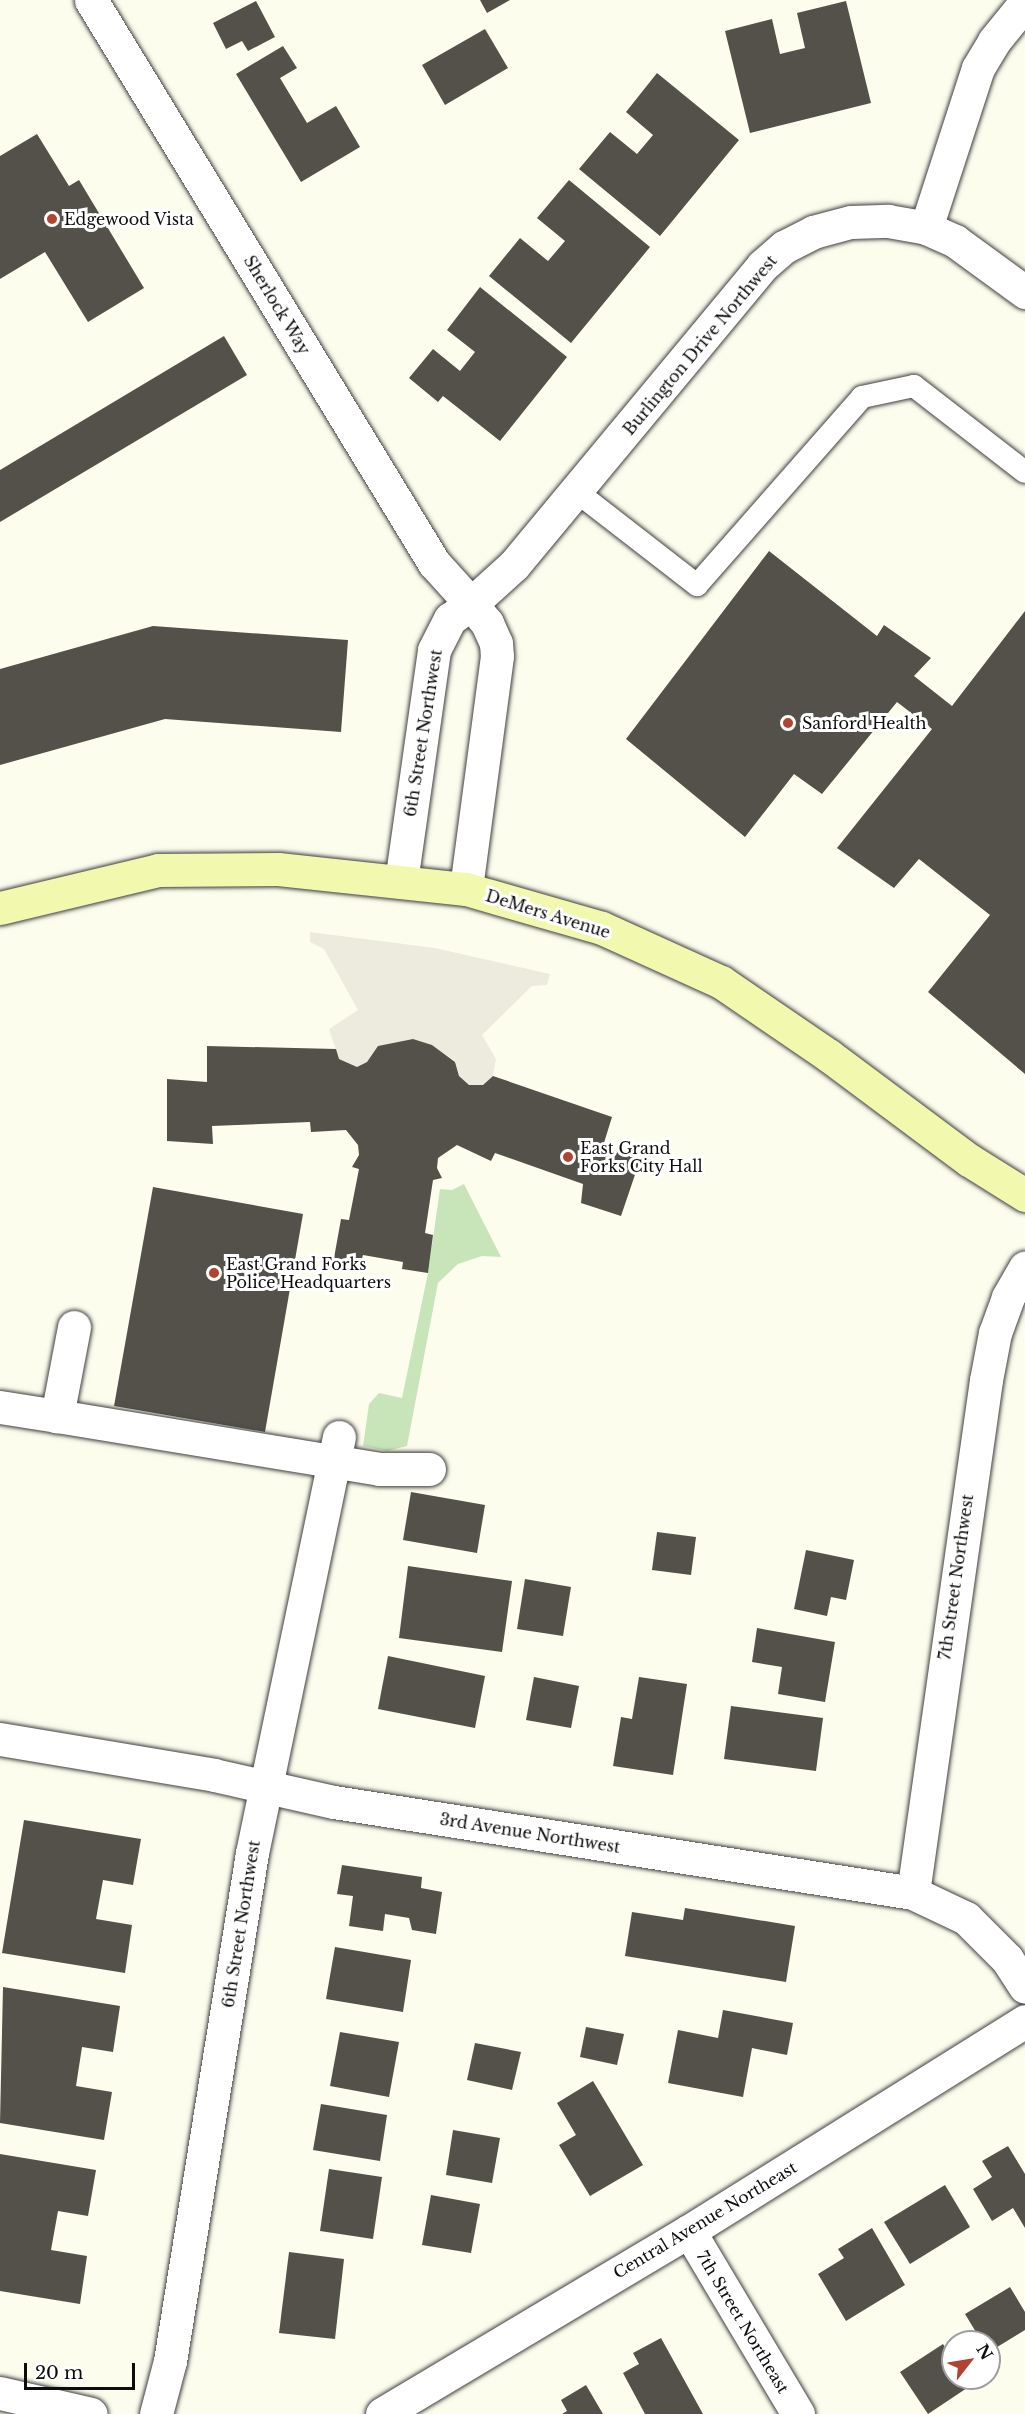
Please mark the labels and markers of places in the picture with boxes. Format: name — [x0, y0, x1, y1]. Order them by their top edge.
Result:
place label: Edgewood Vista — [64, 209, 195, 229]
marker: Edgewood Vista — [45, 212, 59, 226]
place label: Sanford Health — [802, 713, 927, 733]
marker: Sanford Health — [779, 714, 797, 732]
place label: East Grand Forks City Hall — [580, 1138, 703, 1176]
marker: East Grand Forks City Hall — [561, 1150, 575, 1164]
place label: East Grand Forks Police Headquarters — [226, 1254, 391, 1292]
marker: East Grand Forks Police Headquarters — [207, 1266, 221, 1280]

